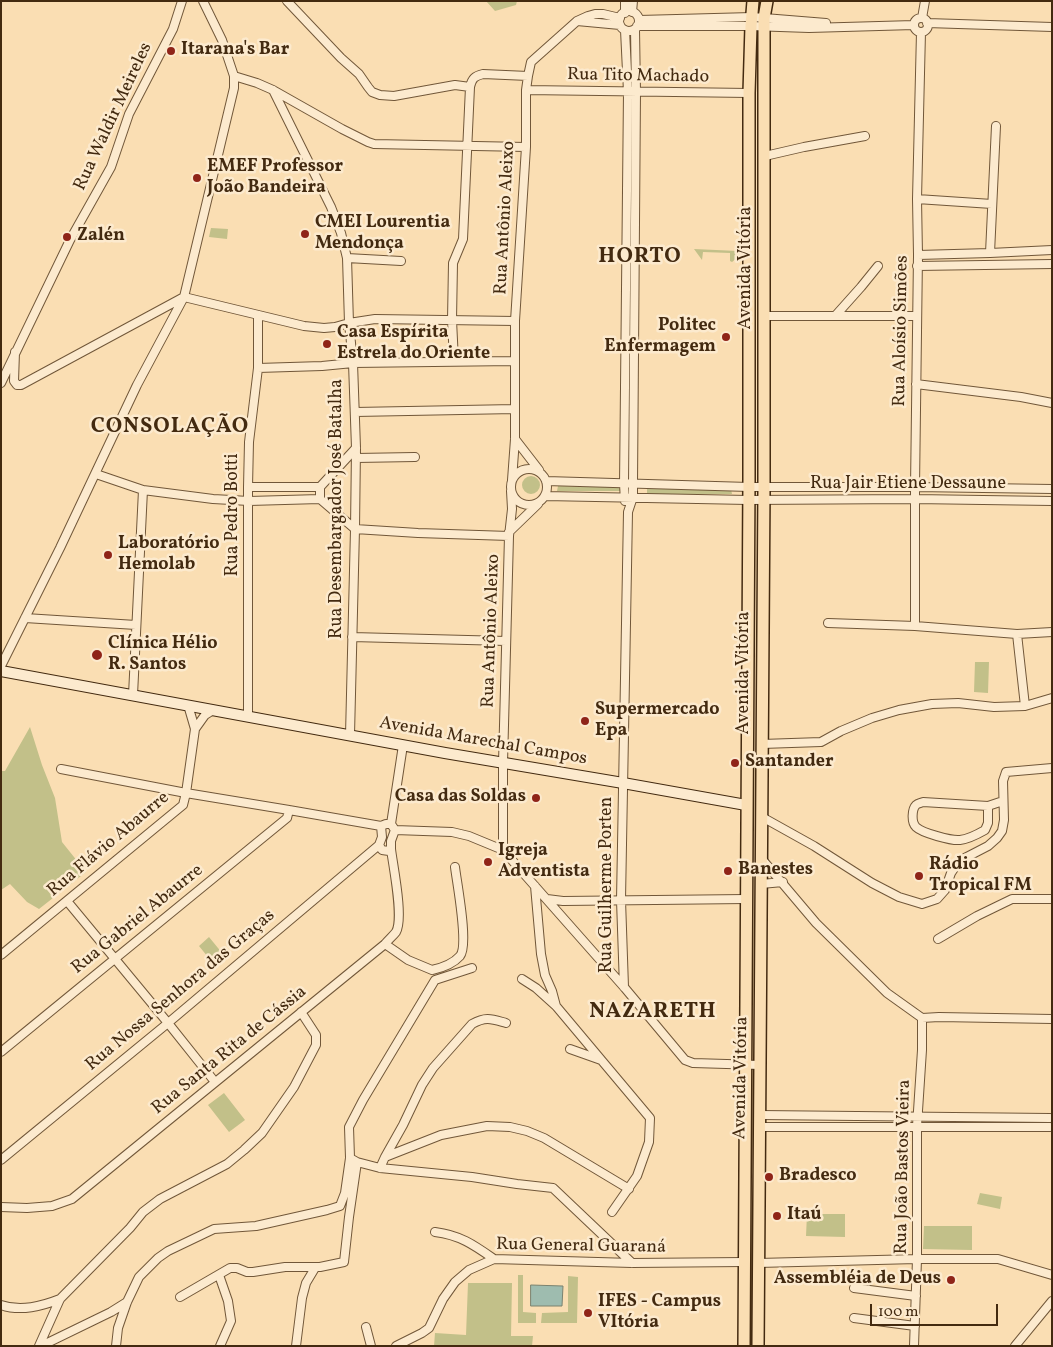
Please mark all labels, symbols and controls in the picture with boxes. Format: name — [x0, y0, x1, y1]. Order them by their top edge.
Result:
street label: Rua Waldir Meireles — [70, 40, 158, 194]
place label: Itarana's Bar — [181, 40, 289, 62]
marker: Itarana's Bar — [165, 45, 177, 57]
street label: Rua Tito Machado — [567, 65, 709, 89]
street label: Rua Antônio Aleixo — [491, 140, 521, 296]
place label: EMEF Professor João Bandeira — [207, 157, 343, 200]
marker: EMEF Professor João Bandeira — [191, 172, 203, 184]
street label: Avenida Vitória — [736, 207, 758, 329]
place label: CMEI Lourentia Mendonça — [315, 213, 450, 255]
place label: Zalén — [77, 226, 125, 248]
marker: CMEI Lourentia Mendonça — [299, 228, 311, 240]
marker: Zalén — [61, 231, 73, 243]
district label: HORTO — [598, 245, 682, 271]
street label: Rua Aloísio Simões — [890, 255, 914, 407]
place label: Politec Enfermagem — [604, 316, 716, 358]
place label: Casa Espírita Estrela do Oriente — [337, 323, 490, 366]
marker: Politec Enfermagem — [720, 331, 732, 343]
marker: Casa Espírita Estrela do Oriente — [321, 338, 333, 350]
street label: Rua Desembargador José Batalha — [327, 379, 349, 639]
district label: CONSOLAÇÃO — [89, 415, 251, 441]
street label: Rua Pedro Botti — [223, 453, 245, 577]
street label: Rua Jair Etiene Dessaune — [810, 474, 1006, 496]
place label: Laboratório Hemolab — [118, 534, 220, 576]
marker: Laboratório Hemolab — [102, 549, 114, 561]
street label: Rua Antônio Aleixo — [479, 554, 505, 708]
street label: Avenida Vitória — [734, 612, 756, 734]
place label: Clínica Hélio R. Santos — [108, 634, 218, 676]
marker: Clínica Hélio R. Santos — [90, 648, 104, 662]
place label: Supermercado Epa — [595, 700, 719, 742]
street label: Avenida Marechal Campos — [377, 713, 589, 771]
marker: Supermercado Epa — [579, 715, 591, 727]
place label: Santander — [745, 752, 833, 774]
marker: Santander — [729, 757, 741, 769]
place label: Casa das Soldas — [395, 787, 526, 809]
street label: Rua Flávio Abaurre — [44, 788, 174, 902]
marker: Casa das Soldas — [530, 792, 542, 804]
street label: Rua Guilherme Porten — [597, 797, 619, 973]
place label: Igreja Adventista — [498, 841, 590, 884]
place label: Rádio Tropical FM — [929, 855, 1032, 898]
marker: Igreja Adventista — [482, 856, 494, 868]
street label: Rua Gabriel Abaurre — [68, 860, 208, 980]
place label: Banestes — [738, 860, 813, 882]
marker: Banestes — [722, 865, 734, 877]
marker: Rádio Tropical FM — [913, 870, 925, 882]
street label: Rua Nossa Senhora das Graças — [82, 905, 280, 1077]
street label: Rua Santa Rita de Cássia — [148, 982, 312, 1120]
district label: NAZARETH — [588, 1000, 718, 1026]
street label: Avenida Vitória — [730, 1016, 754, 1140]
street label: Rua João Bastos Vieira — [892, 1079, 916, 1255]
place label: Bradesco — [779, 1166, 857, 1188]
marker: Bradesco — [763, 1171, 775, 1183]
place label: Itaú — [787, 1205, 821, 1227]
marker: Itaú — [771, 1210, 783, 1222]
street label: Rua General Guaraná — [496, 1235, 666, 1259]
place label: Assembléia de Deus — [774, 1269, 941, 1291]
marker: Assembléia de Deus — [945, 1274, 957, 1286]
place label: IFES - Campus VItória — [598, 1292, 721, 1335]
scale bar — [873, 1294, 1000, 1326]
text: 100 m — [878, 1302, 918, 1323]
marker: IFES - Campus VItória — [582, 1307, 594, 1319]

